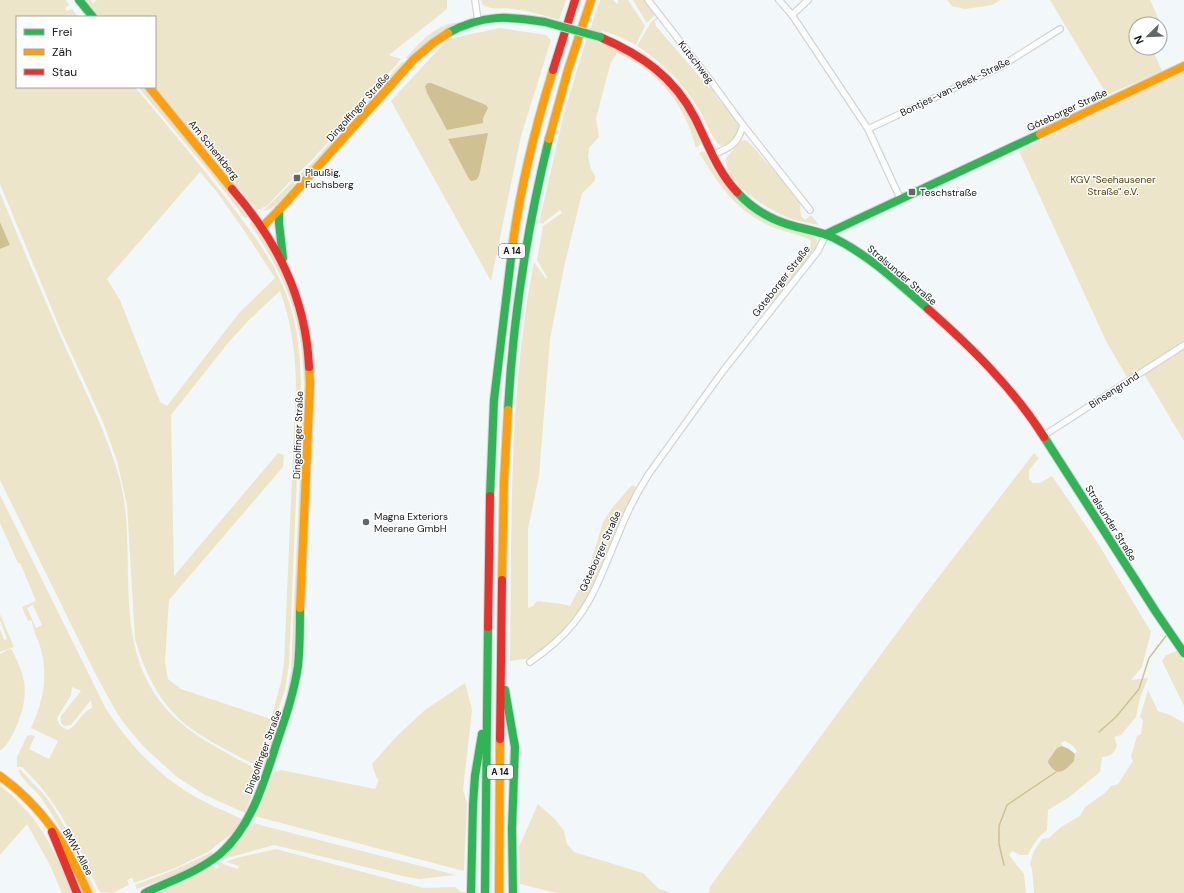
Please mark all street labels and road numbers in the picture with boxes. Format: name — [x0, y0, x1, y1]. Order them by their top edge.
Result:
street label: Kutschweg — [675, 38, 717, 86]
street label: Bontjes-van-Beek-Straße — [898, 55, 1012, 119]
street label: Dingolfinger Straße — [324, 70, 393, 144]
street label: Göteborger Straße — [1025, 86, 1109, 134]
street label: Am Schenkberg — [186, 118, 242, 183]
street label: Göteborger Straße — [749, 242, 813, 319]
street label: Stralsunder Straße — [865, 242, 940, 308]
road number: A 14 — [499, 244, 525, 258]
street label: Binsengrund — [1086, 369, 1142, 411]
street label: Dingolfinger Straße — [290, 390, 306, 479]
street label: Stralsunder Straße — [1082, 483, 1140, 564]
street label: Göteborger Straße — [576, 508, 624, 593]
street label: Dingolfinger Straße — [242, 708, 284, 796]
road number: A 14 — [487, 765, 513, 779]
street label: BMW-Allee — [60, 826, 96, 878]

